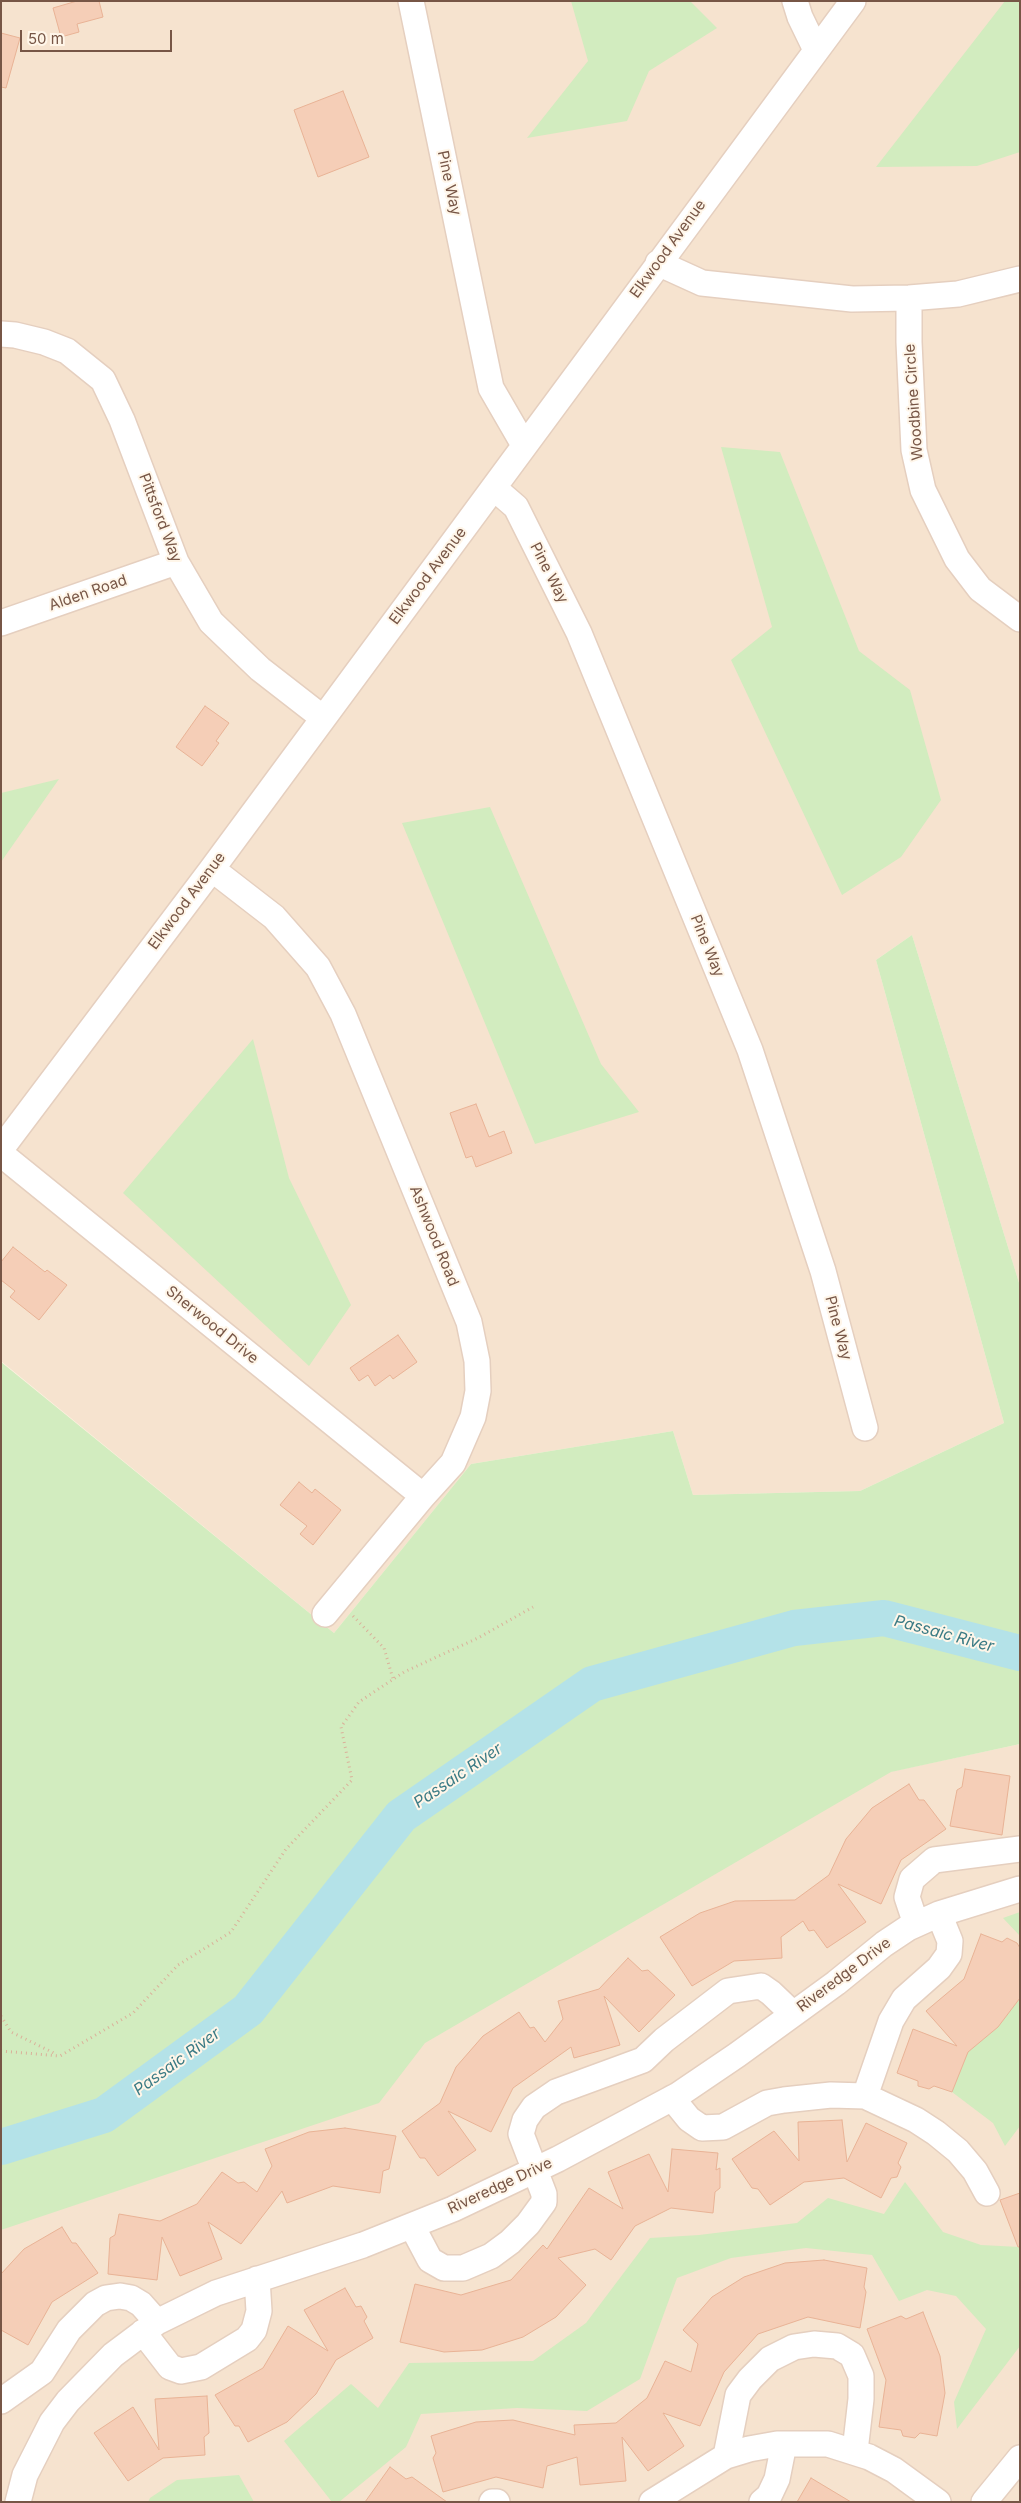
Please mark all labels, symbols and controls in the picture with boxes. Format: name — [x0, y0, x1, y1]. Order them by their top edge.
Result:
scale bar — [22, 20, 175, 52]
text: 50 m — [28, 29, 64, 48]
street label: Pine Way — [433, 149, 465, 217]
street label: Elkwood Avenue — [626, 196, 710, 302]
street label: Woodbine Circle — [901, 343, 927, 461]
street label: Pittsford Way — [135, 471, 185, 565]
street label: Elkwood Avenue — [386, 524, 470, 628]
street label: Pine Way — [526, 540, 572, 606]
street label: Alden Road — [47, 571, 129, 615]
street label: Elkwood Avenue — [145, 849, 229, 953]
street label: Pine Way — [686, 912, 728, 980]
street label: Ashwood Road — [406, 1183, 462, 1289]
street label: Sherwood Drive — [162, 1282, 262, 1368]
street label: Pine Way — [821, 1294, 855, 1362]
water label: Passaic River — [892, 1611, 996, 1657]
water label: Passaic River — [410, 1739, 506, 1813]
street label: Riveredge Drive — [794, 1934, 894, 2016]
water label: Passaic River — [130, 2024, 224, 2100]
street label: Riveredge Drive — [445, 2154, 555, 2218]

